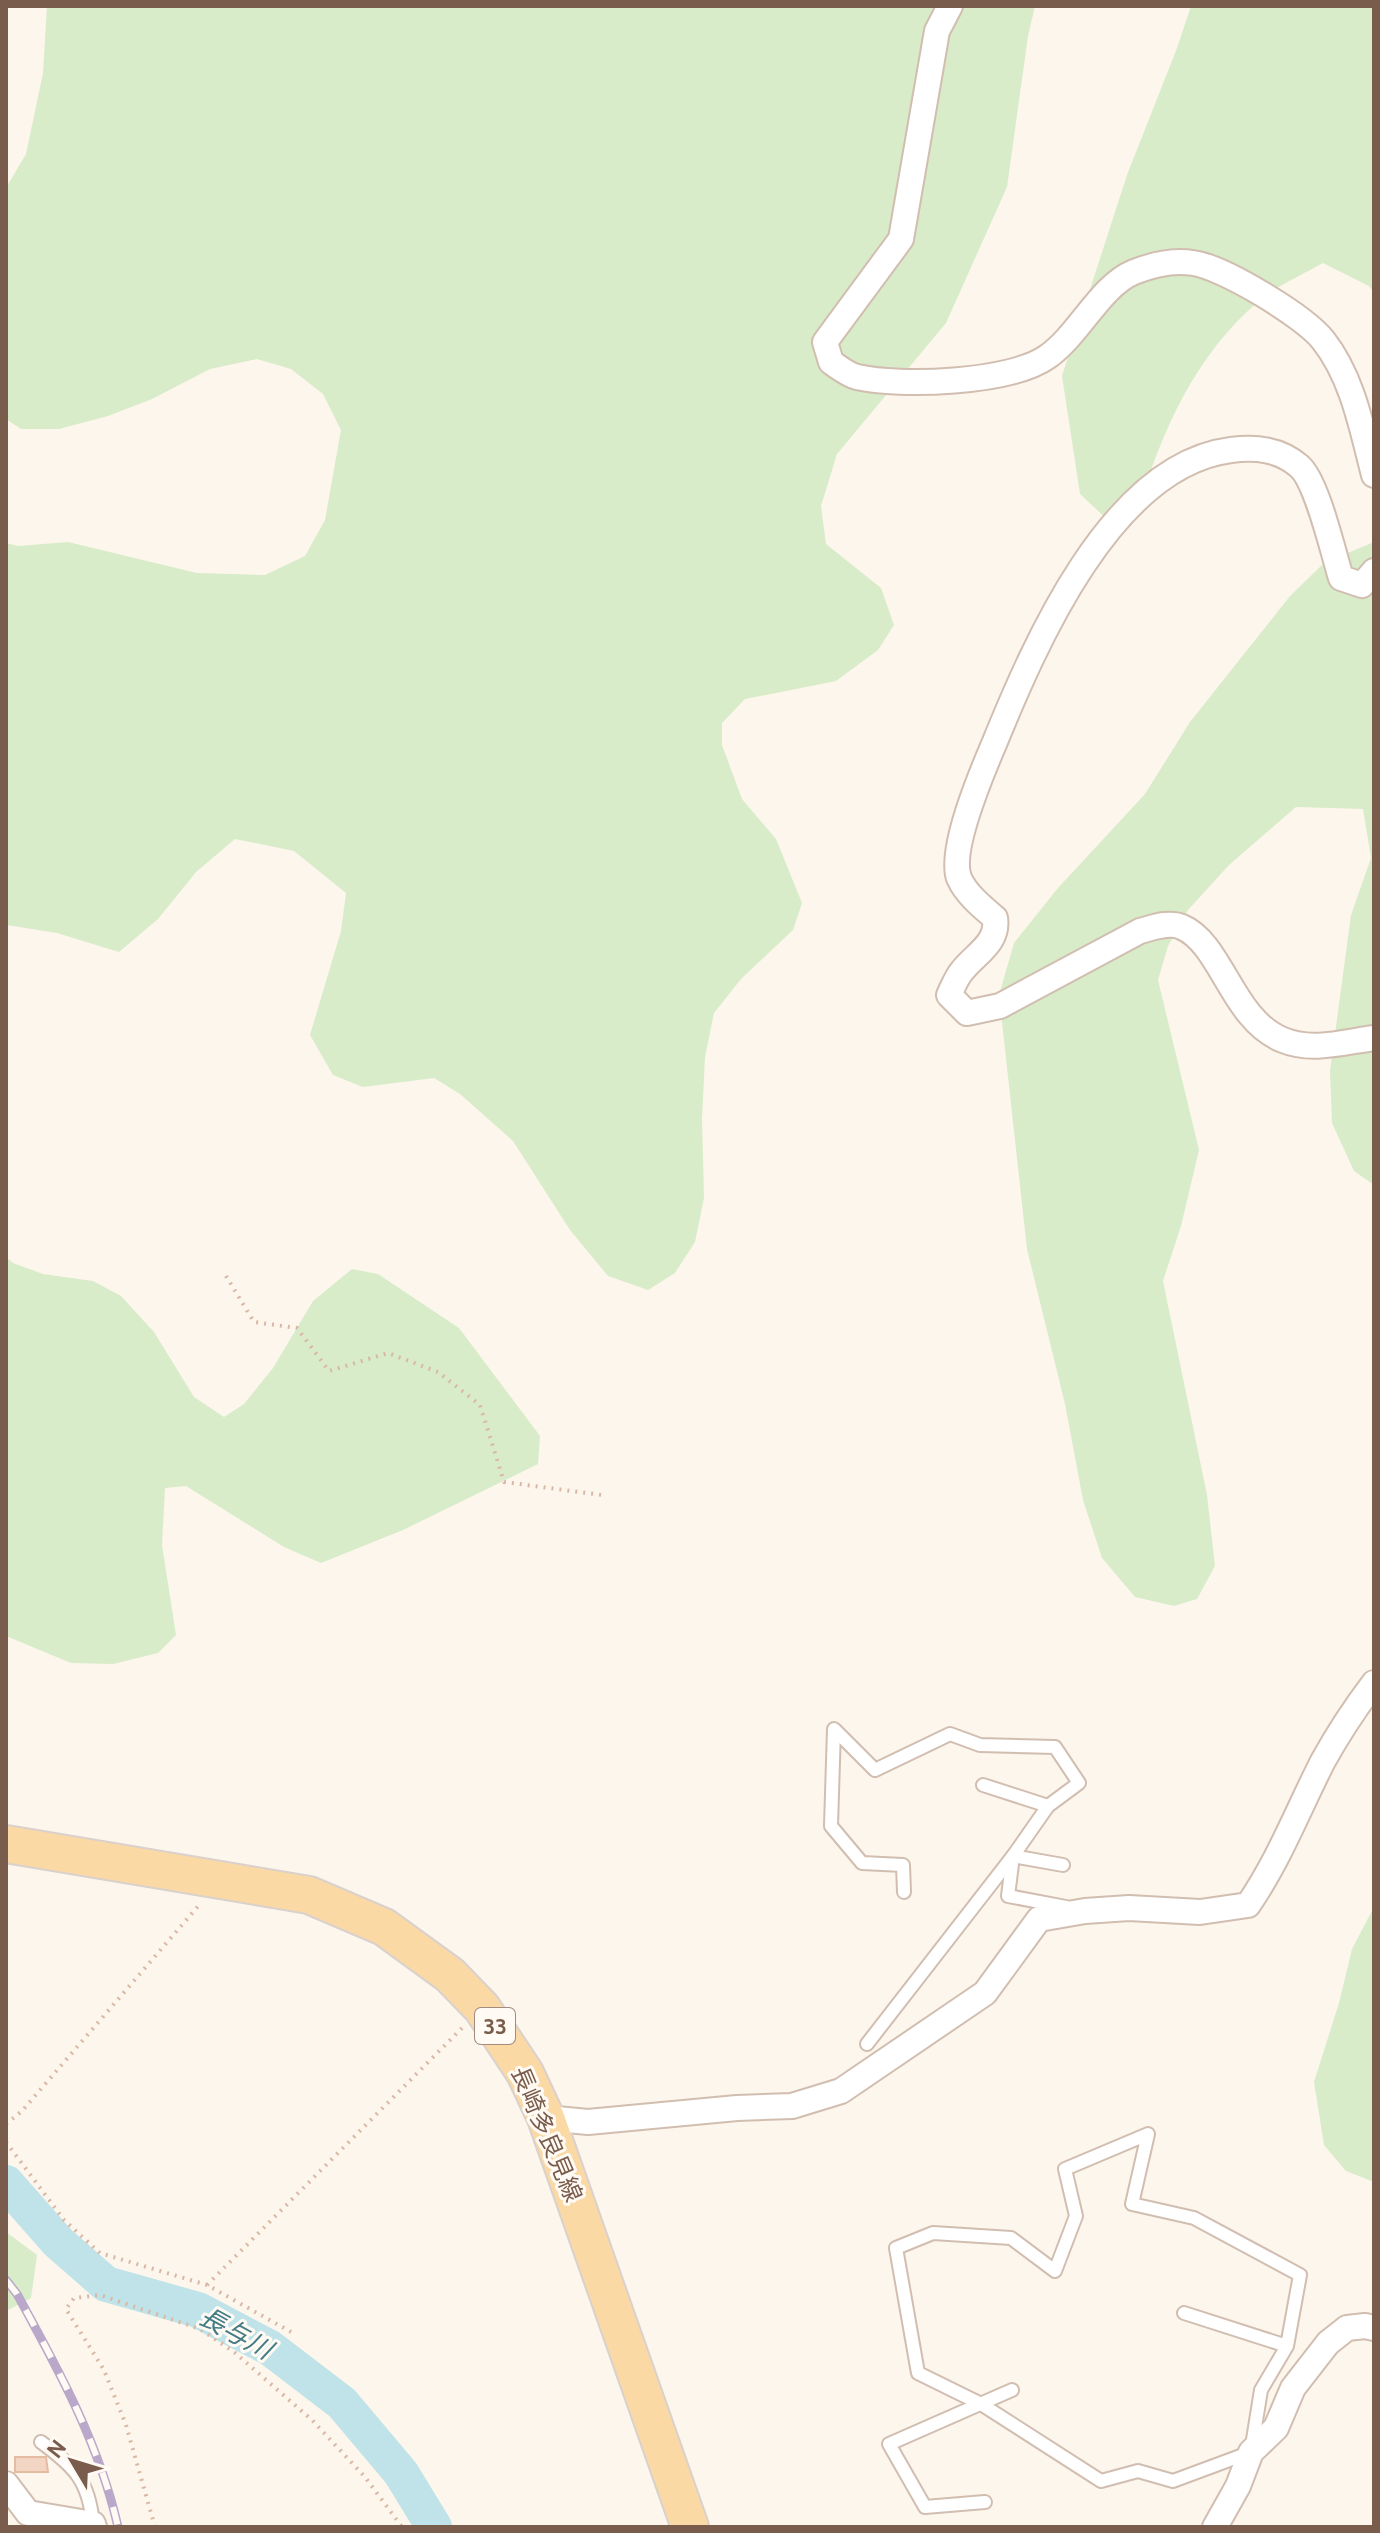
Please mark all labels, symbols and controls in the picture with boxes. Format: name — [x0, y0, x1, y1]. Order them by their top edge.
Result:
road number: 33 — [475, 2008, 515, 2044]
street label: 長崎多良見線 — [506, 2062, 588, 2206]
water label: 長与川 — [194, 2300, 280, 2367]
north arrow — [32, 2421, 112, 2501]
text: N — [41, 2435, 72, 2463]

